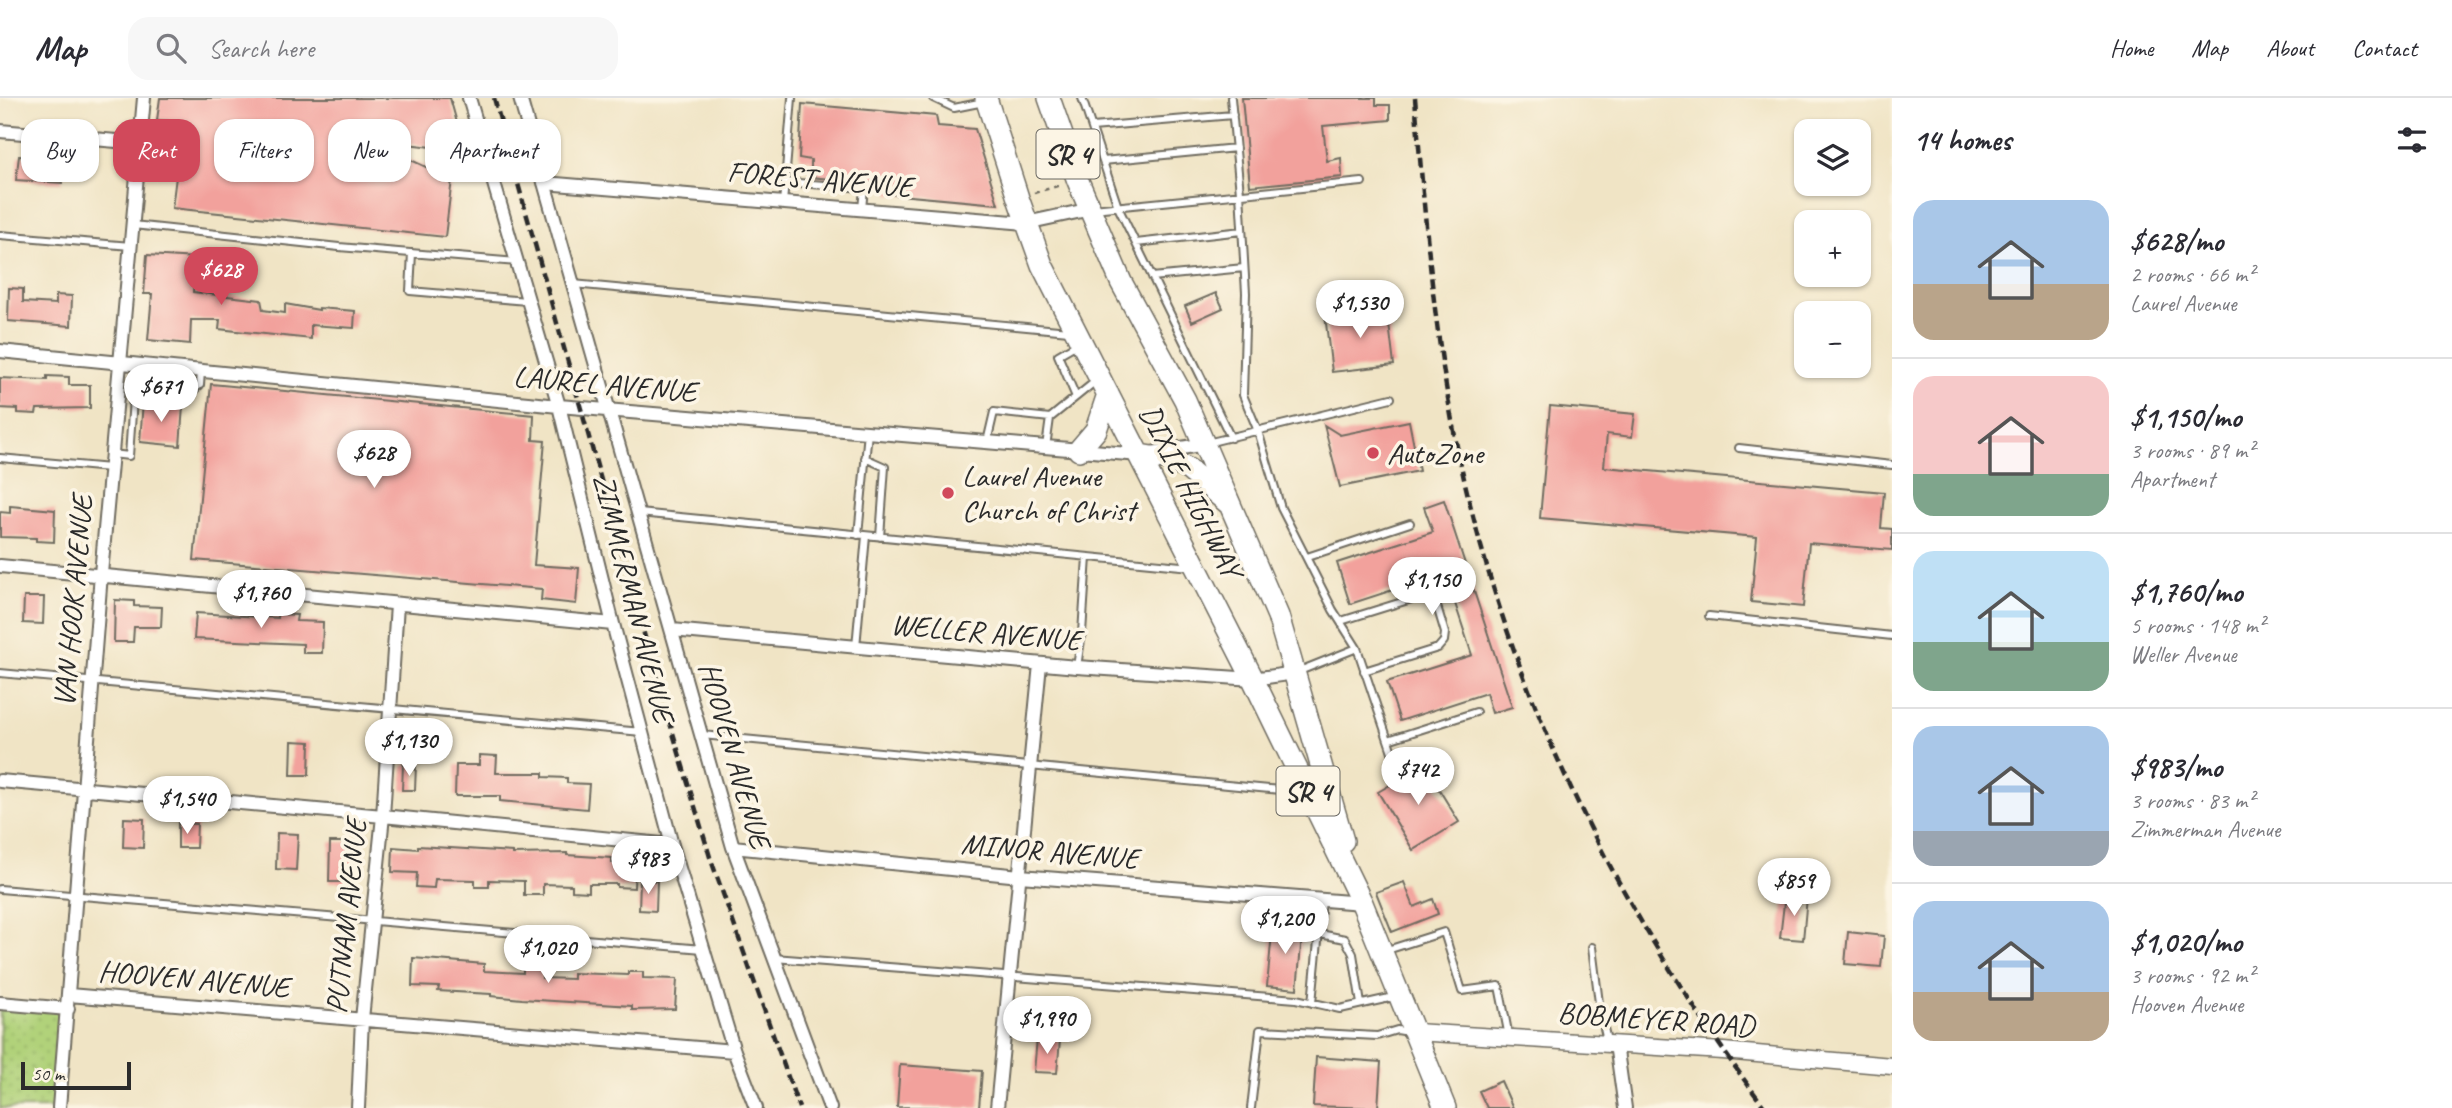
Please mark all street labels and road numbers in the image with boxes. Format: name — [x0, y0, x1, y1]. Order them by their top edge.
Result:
road number: SR 4 — [1036, 130, 1100, 178]
street label: FOREST AVENUE — [726, 152, 918, 206]
street label: LAUREL AVENUE — [512, 357, 702, 411]
street label: DIXIE HIGHWAY — [1131, 398, 1254, 589]
street label: ZIMMERMAN AVENUE — [585, 470, 684, 730]
street label: VAN HOOK AVENUE — [45, 489, 102, 708]
street label: WELLER AVENUE — [889, 605, 1086, 660]
street label: HOOVEN AVENUE — [690, 658, 781, 856]
road number: SR 4 — [1276, 766, 1340, 816]
street label: PUTNAM AVENUE — [317, 813, 375, 1015]
street label: MINOR AVENUE — [960, 824, 1144, 878]
street label: HOOVEN AVENUE — [97, 952, 295, 1007]
street label: BOBMEYER ROAD — [1557, 993, 1758, 1045]

